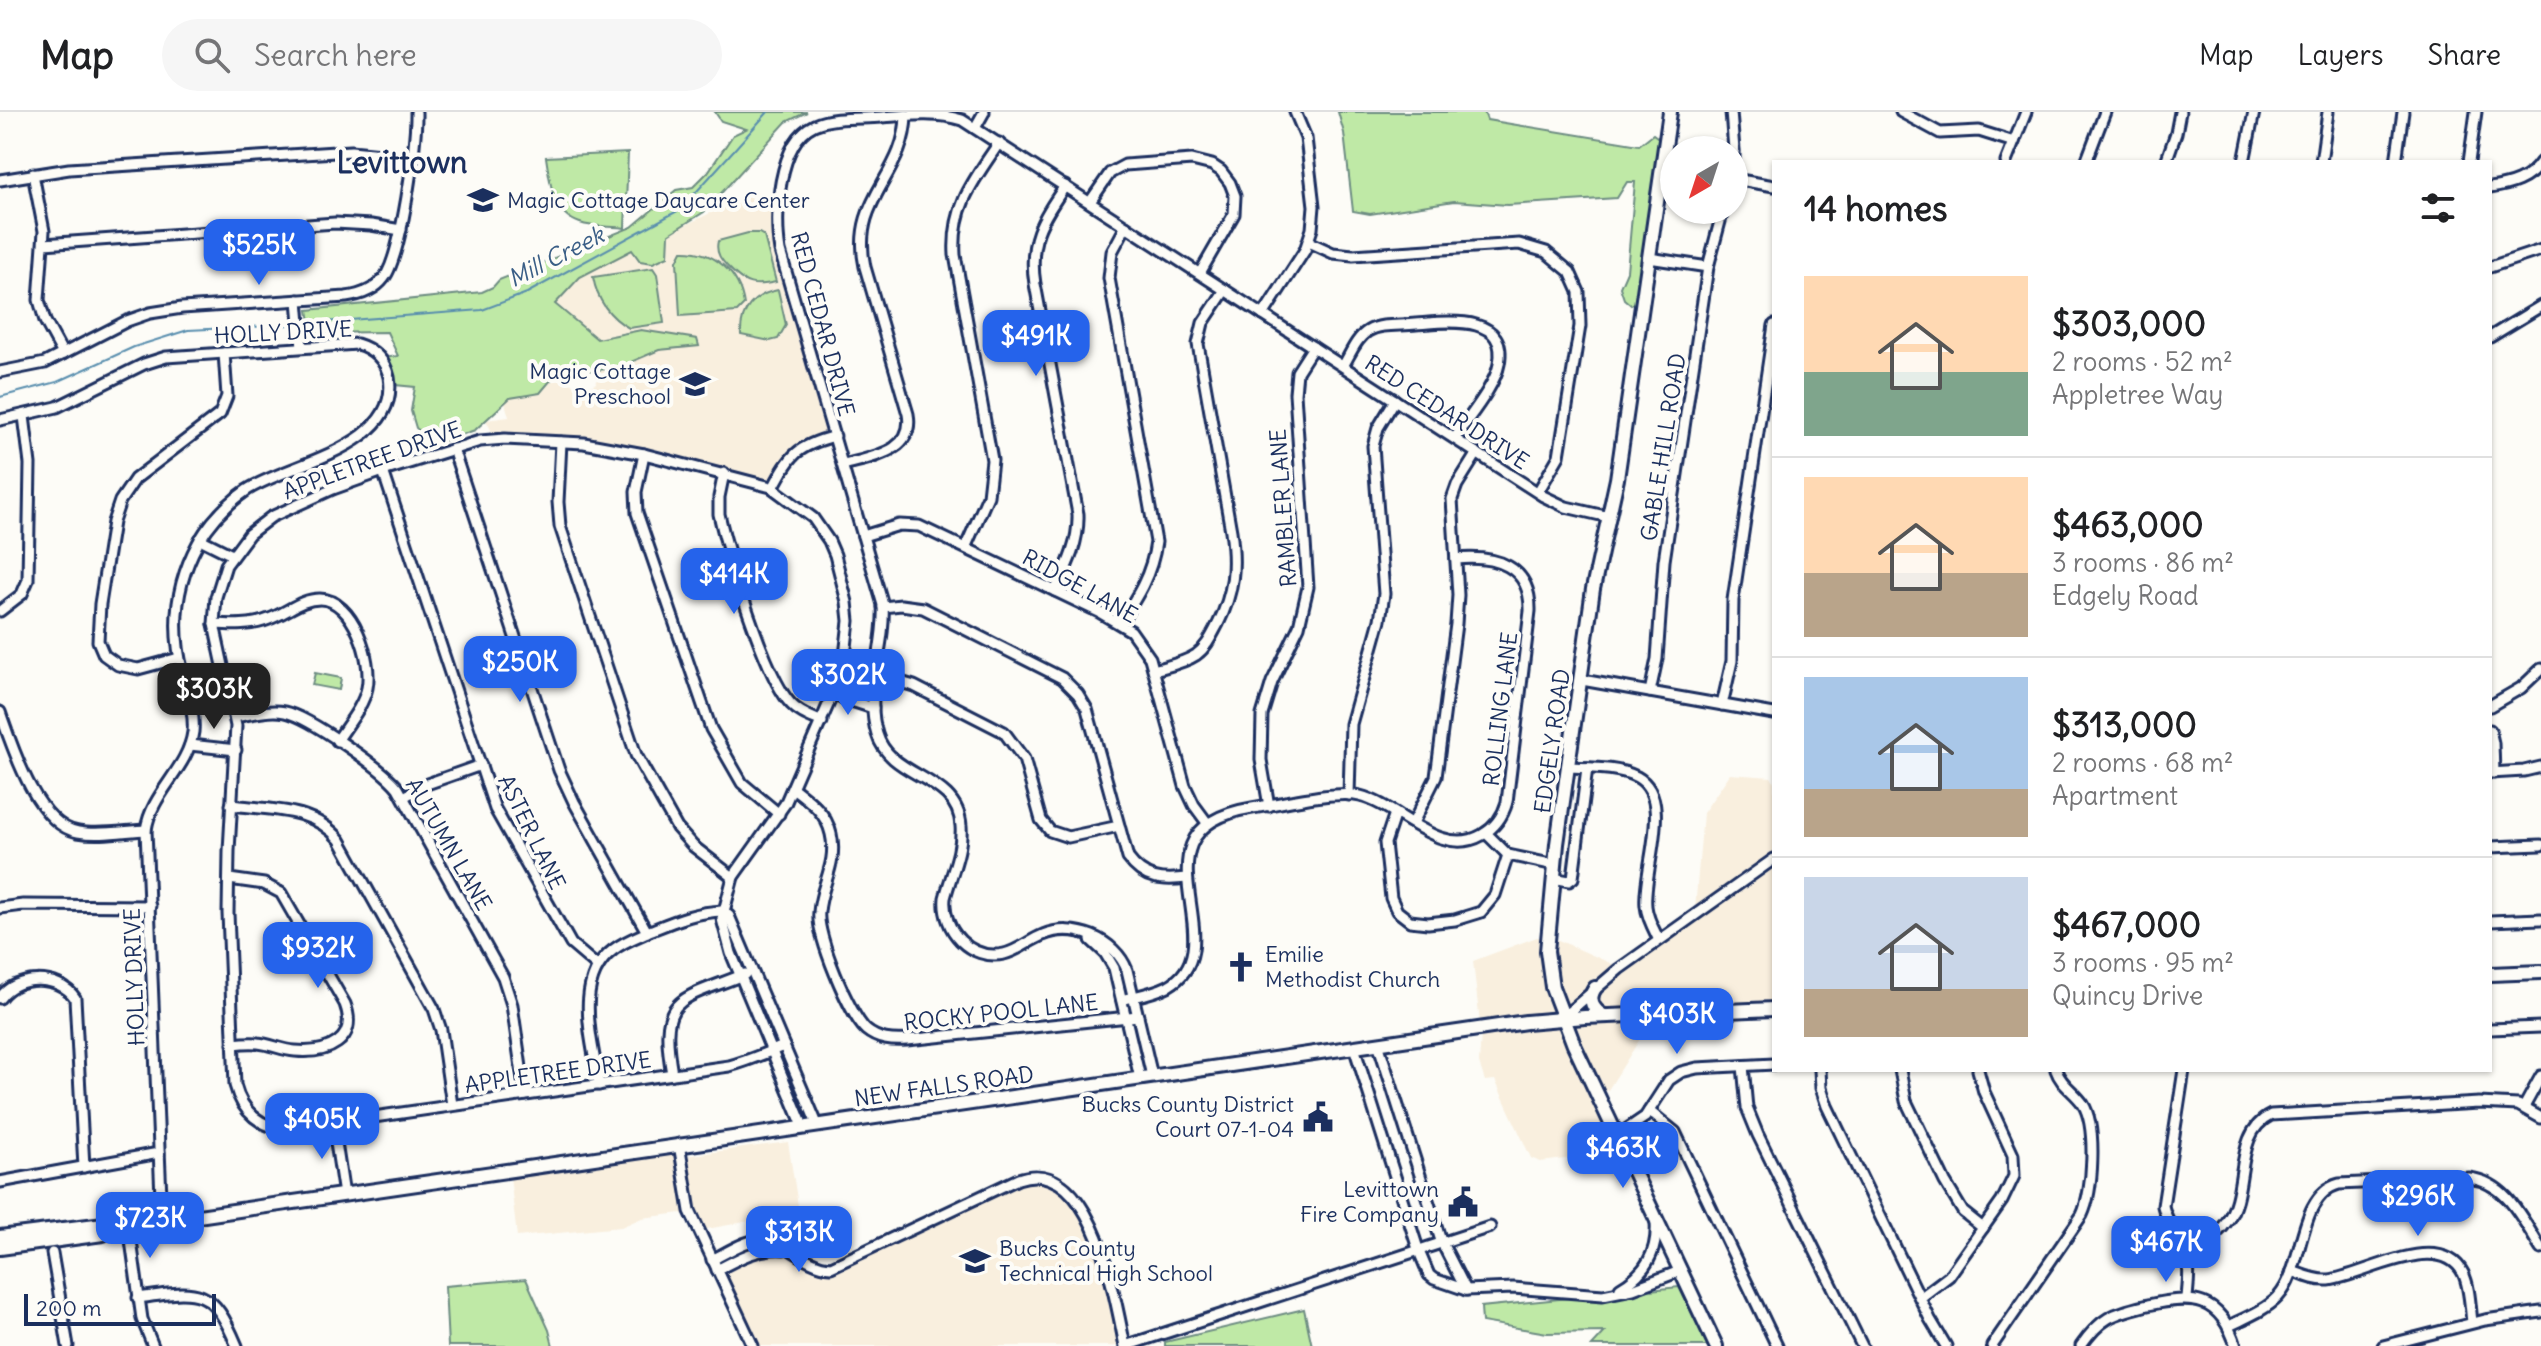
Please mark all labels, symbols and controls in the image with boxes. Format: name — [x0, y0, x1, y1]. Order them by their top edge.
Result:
search box — [162, 19, 722, 91]
text: Map — [40, 32, 114, 79]
icon: search — [190, 33, 234, 77]
text: Search here — [254, 36, 417, 74]
text: Map — [2199, 37, 2254, 73]
text: Layers — [2298, 37, 2384, 73]
text: Share — [2428, 37, 2501, 73]
north arrow — [1660, 136, 1748, 224]
map controls — [1660, 136, 1748, 224]
district label: Levittown — [337, 143, 467, 181]
school or university icon: Magic Cottage Daycare Center — [466, 183, 500, 217]
place label: Magic Cottage Daycare Center — [507, 186, 810, 214]
icon: filters — [2416, 186, 2460, 230]
text: 14 homes — [1804, 187, 1948, 230]
water label: Mill Creek — [502, 218, 610, 293]
pin: $525K — [203, 219, 315, 287]
text: $525K — [222, 228, 296, 261]
street label: RED CEDAR DRIVE — [785, 229, 861, 419]
text: $303,000 — [2052, 302, 2206, 345]
icon: home — [1868, 308, 1964, 404]
pin: $491K — [980, 310, 1092, 378]
street label: HOLLY DRIVE — [213, 314, 353, 350]
text: $491K — [1001, 319, 1071, 352]
text: 2 rooms · 52 m² — [2052, 345, 2233, 378]
street label: RED CEDAR DRIVE — [1360, 349, 1534, 475]
street label: GABLE HILL ROAD — [1634, 351, 1692, 543]
place label: Magic Cottage Preschool — [529, 357, 671, 410]
school or university icon: Magic Cottage Preschool — [678, 367, 712, 401]
text: Appletree Way — [2052, 378, 2223, 411]
street label: APPLETREE DRIVE — [279, 415, 465, 505]
street label: RAMBLER LANE — [1263, 428, 1303, 588]
text: $463,000 — [2052, 503, 2204, 546]
icon: home — [1868, 509, 1964, 605]
street label: RIDGE LANE — [1017, 543, 1143, 629]
text: 3 rooms · 86 m² — [2052, 546, 2234, 579]
pin: $414K — [678, 548, 790, 616]
text: $414K — [699, 557, 769, 590]
text: Edgely Road — [2052, 579, 2198, 612]
street label: ROLLING LANE — [1477, 630, 1523, 788]
pin: $250K — [464, 636, 576, 704]
text: $250K — [482, 645, 558, 678]
pin: $302K — [792, 649, 904, 717]
text: $302K — [810, 658, 886, 691]
pin: $303K — [158, 663, 270, 731]
street label: EDGELY ROAD — [1528, 667, 1576, 815]
text: $303K — [175, 672, 253, 705]
text: $313,000 — [2052, 703, 2197, 746]
icon: home — [1868, 709, 1964, 805]
text: 2 rooms · 68 m² — [2052, 746, 2234, 779]
street label: ASTER LANE — [492, 770, 572, 894]
street label: AUTUMN LANE — [400, 773, 498, 915]
text: Apartment — [2052, 779, 2178, 812]
text: $467,000 — [2052, 903, 2201, 946]
street label: HOLLY DRIVE — [118, 907, 150, 1047]
icon: home — [1868, 909, 1964, 1005]
pin: $932K — [262, 922, 374, 990]
text: $932K — [281, 931, 355, 964]
place label: Emilie Methodist Church — [1265, 940, 1440, 993]
text: 3 rooms · 95 m² — [2052, 946, 2234, 979]
church icon: Emilie Methodist Church — [1224, 950, 1258, 984]
text: Quincy Drive — [2052, 979, 2203, 1012]
street label: ROCKY POOL LANE — [903, 988, 1099, 1036]
pin: $403K — [1621, 988, 1733, 1056]
text: $403K — [1638, 997, 1716, 1030]
street label: APPLETREE DRIVE — [463, 1045, 653, 1099]
street label: NEW FALLS ROAD — [852, 1060, 1036, 1112]
place label: Bucks County District Court 07-1-04 — [1082, 1090, 1294, 1143]
pin: $405K — [266, 1093, 378, 1161]
public building icon: Bucks County District Court 07-1-04 — [1301, 1100, 1335, 1134]
text: $405K — [283, 1102, 361, 1135]
pin: $463K — [1567, 1122, 1679, 1190]
text: $463K — [1585, 1131, 1661, 1164]
pin: $296K — [2362, 1170, 2474, 1238]
place label: Levittown Fire Company — [1300, 1175, 1439, 1228]
text: $296K — [2381, 1179, 2455, 1212]
public building icon: Levittown Fire Company — [1446, 1185, 1480, 1219]
pin: $723K — [94, 1192, 206, 1260]
text: $723K — [114, 1201, 186, 1234]
pin: $313K — [743, 1206, 855, 1274]
text: $313K — [764, 1215, 834, 1248]
pin: $467K — [2110, 1216, 2222, 1284]
text: $467K — [2129, 1225, 2203, 1258]
place label: Bucks County Technical High School — [999, 1234, 1213, 1287]
school or university icon: Bucks County Technical High School — [958, 1244, 992, 1278]
scale bar — [24, 1290, 216, 1326]
text: 200 m — [36, 1294, 102, 1322]

